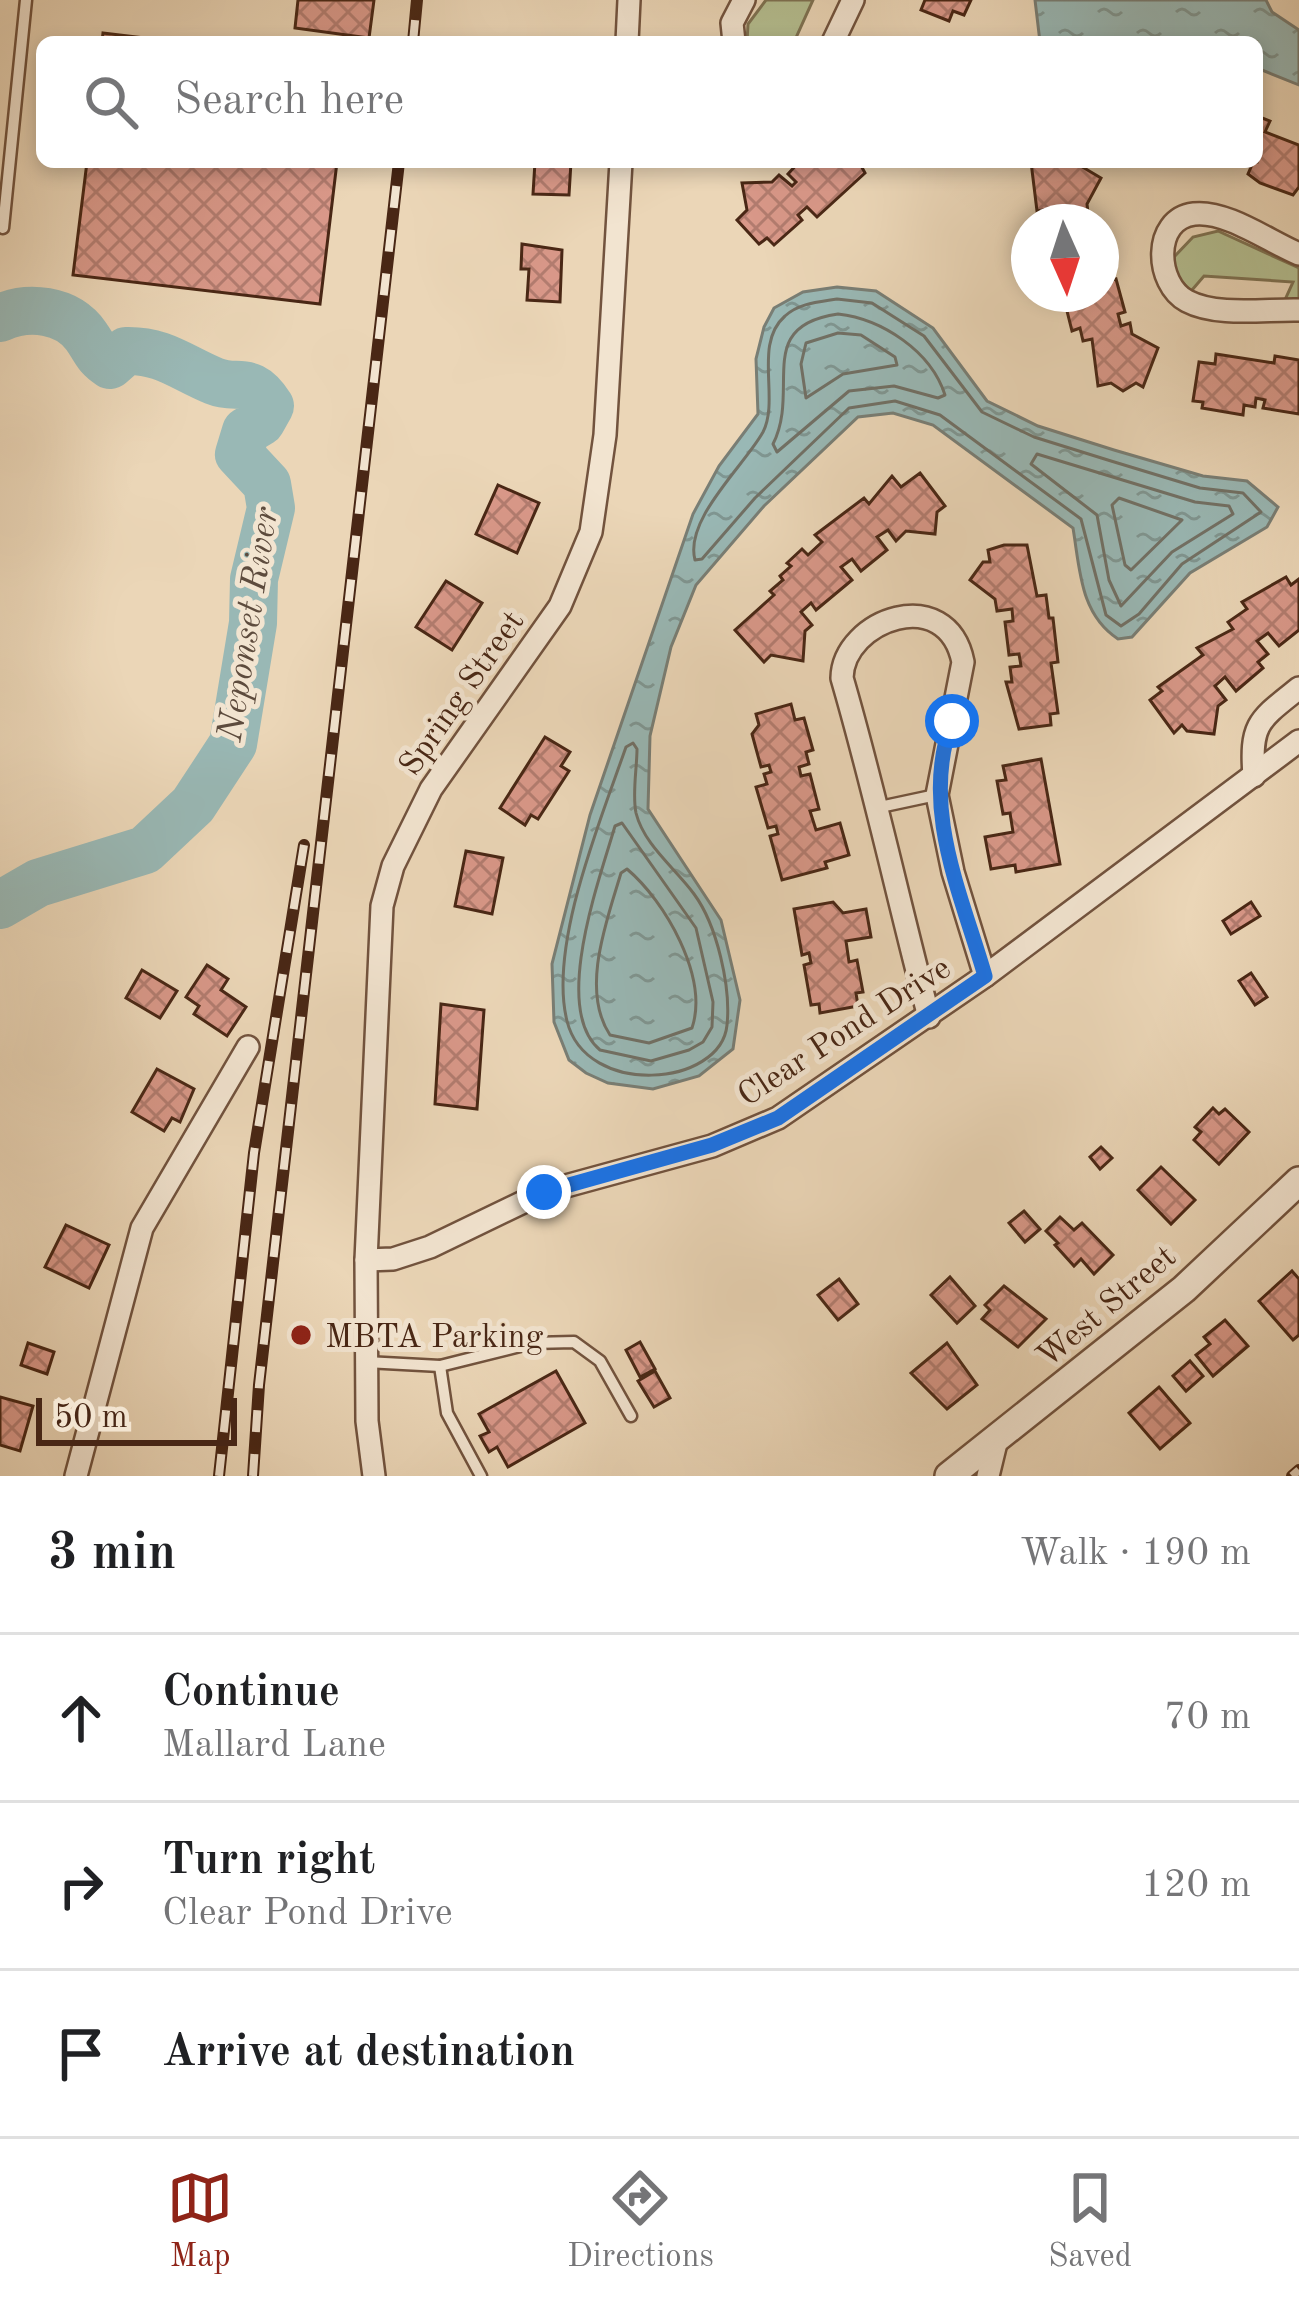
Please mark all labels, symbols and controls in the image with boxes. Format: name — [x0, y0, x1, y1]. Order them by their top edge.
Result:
search box — [36, 36, 1263, 168]
icon: search — [78, 69, 144, 135]
text: Search here — [174, 79, 404, 124]
north arrow — [1011, 204, 1119, 312]
water label: Neponset River — [214, 504, 286, 745]
street label: Spring Street — [394, 606, 532, 782]
route start — [925, 694, 979, 748]
street label: Clear Pond Drive — [733, 952, 957, 1114]
route end — [517, 1165, 571, 1219]
street label: West Street — [1032, 1240, 1183, 1375]
marker: MBTA Parking — [288, 1322, 314, 1348]
place label: MBTA Parking — [325, 1322, 544, 1355]
scale bar — [36, 1392, 237, 1445]
text: 50 m — [54, 1402, 128, 1435]
text: 3 min — [48, 1529, 176, 1580]
text: Walk · 190 m — [1020, 1534, 1251, 1573]
text: Continue — [162, 1671, 340, 1716]
icon: ahead — [48, 1685, 114, 1751]
text: 70 m — [1164, 1698, 1251, 1737]
text: Mallard Lane — [162, 1726, 386, 1765]
text: Turn right — [162, 1839, 375, 1884]
icon: right — [48, 1853, 114, 1919]
text: 120 m — [1141, 1866, 1251, 1905]
text: Clear Pond Drive — [162, 1894, 453, 1933]
icon: arrive — [48, 2021, 114, 2087]
text: Arrive at destination — [162, 2031, 575, 2076]
tab: Map — [167, 2165, 233, 2278]
tab: Directions — [567, 2165, 714, 2278]
tab: Saved — [1048, 2165, 1132, 2278]

